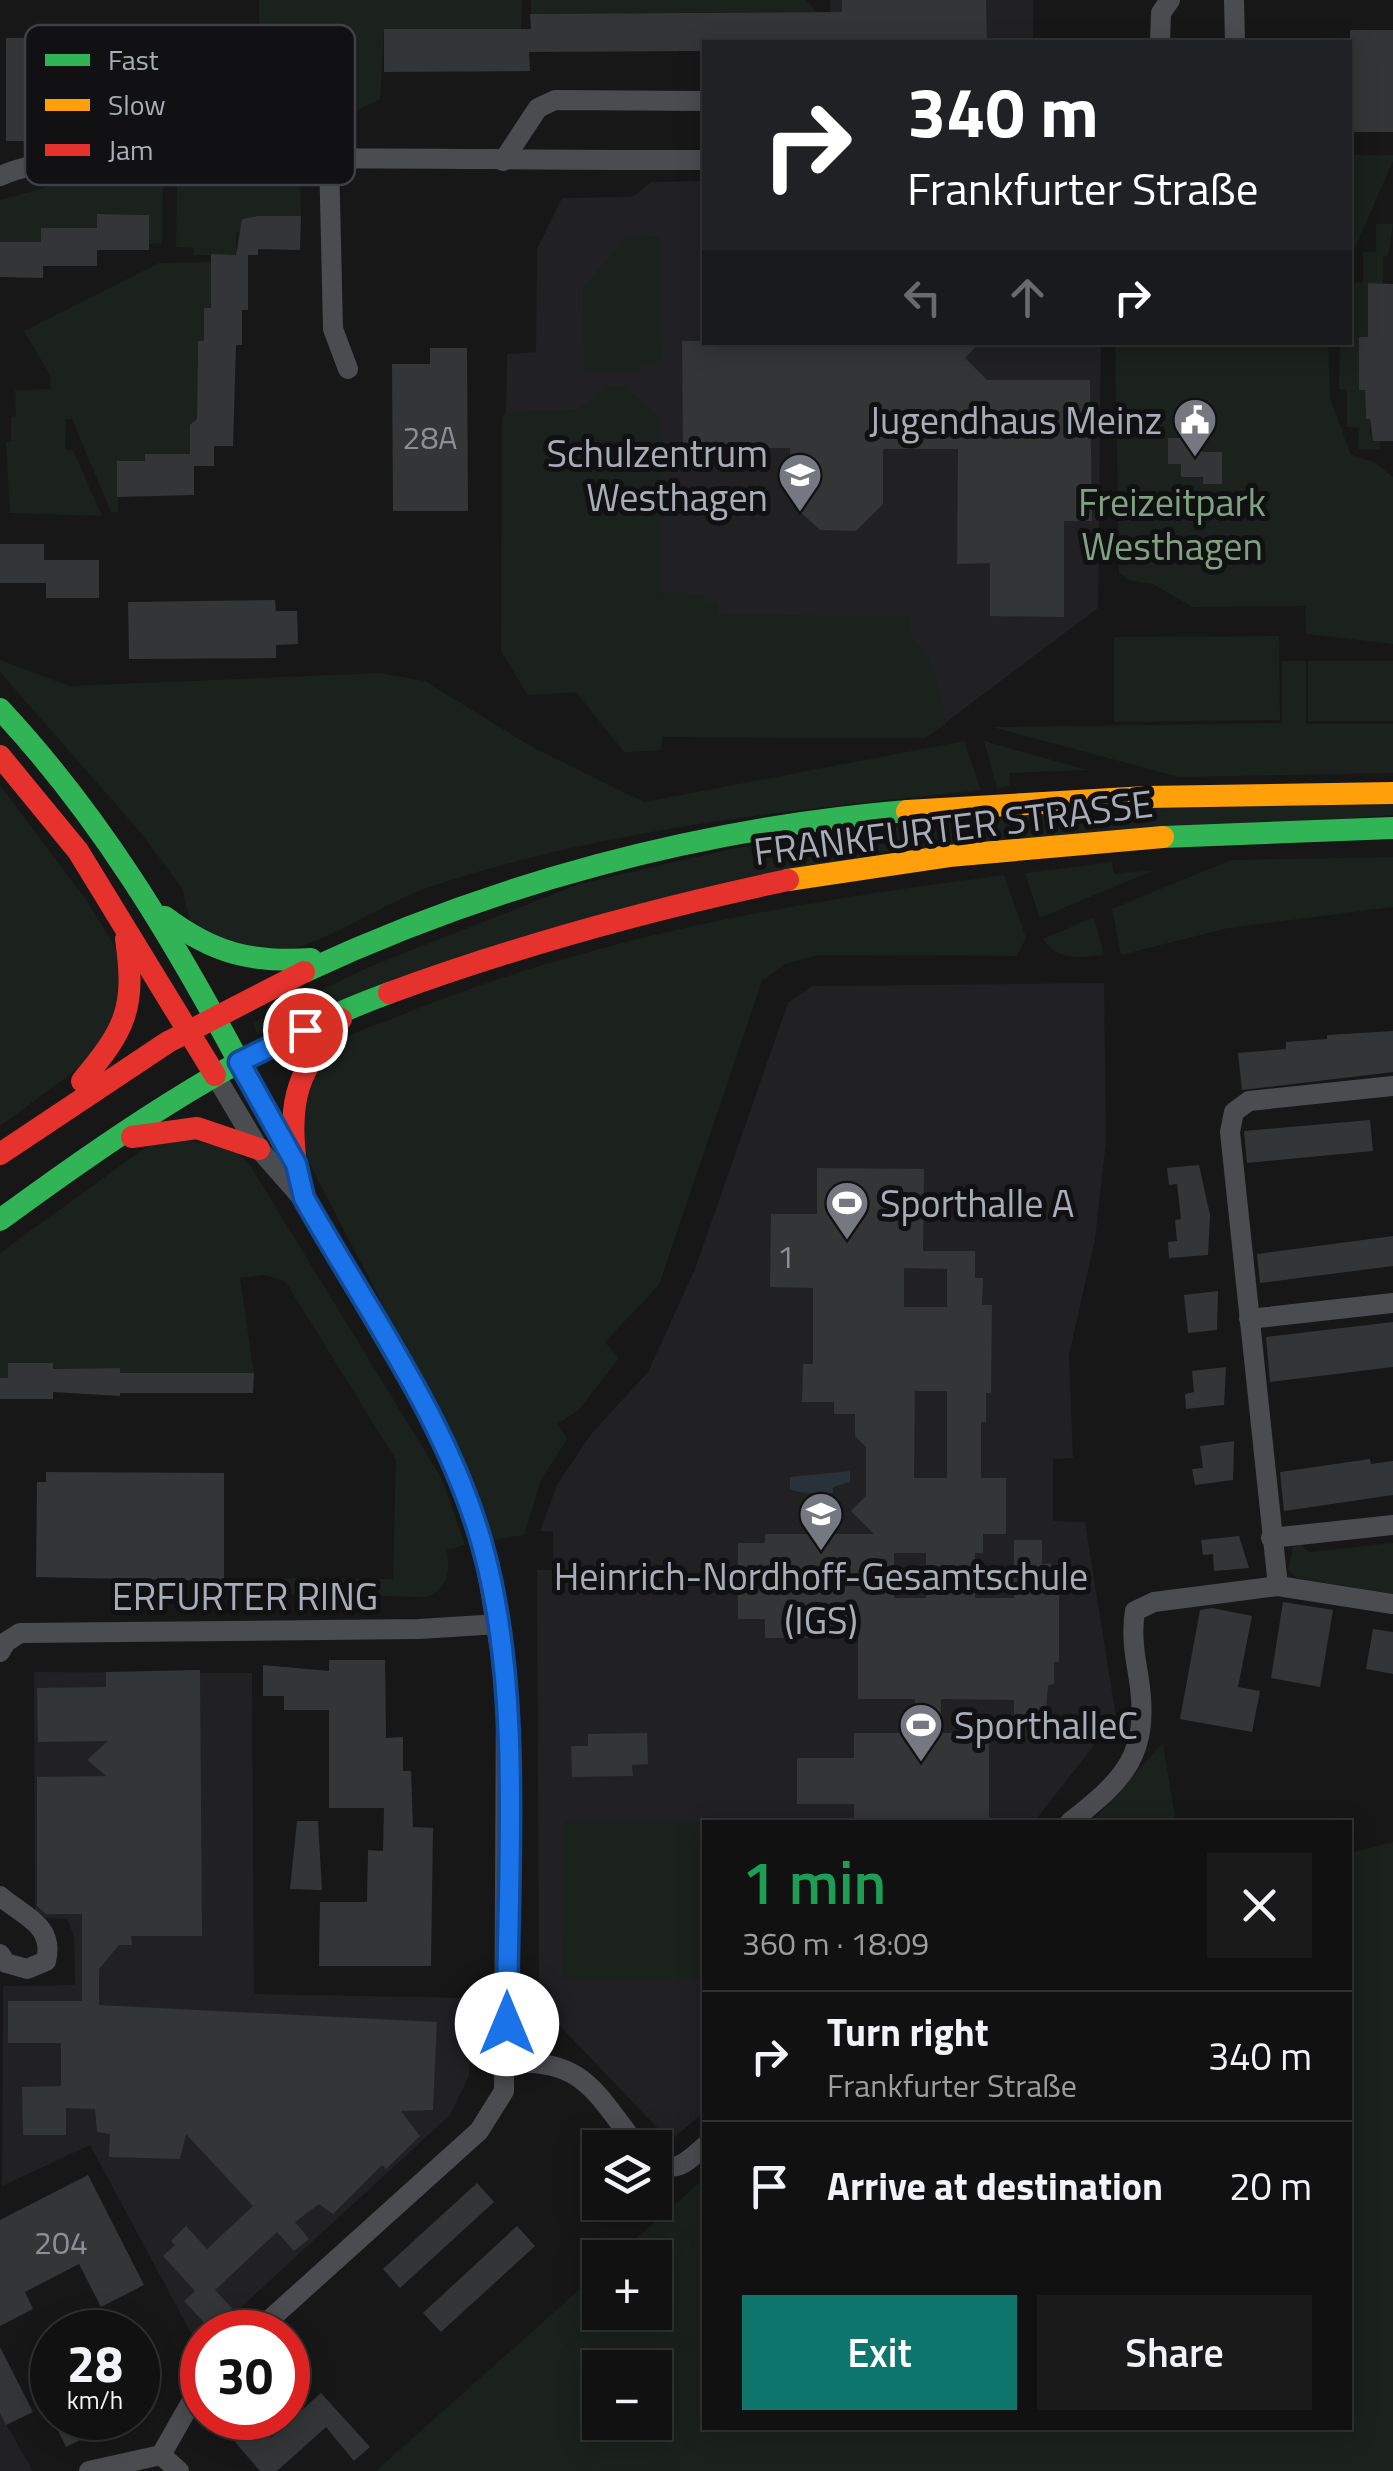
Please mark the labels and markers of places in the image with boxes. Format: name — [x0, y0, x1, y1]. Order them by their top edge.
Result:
place label: Jugendhaus Meinz — [869, 391, 1162, 449]
public building icon: Jugendhaus Meinz — [1172, 397, 1218, 458]
place label: Schulzentrum Westhagen — [546, 424, 768, 526]
school or university icon: Schulzentrum Westhagen — [777, 452, 823, 513]
pin — [263, 988, 348, 1073]
place label: Sporthalle A — [880, 1174, 1074, 1232]
sports icon: Sporthalle A — [824, 1180, 870, 1241]
school or university icon: Heinrich-Nordhoff-Gesamtschule (IGS) — [798, 1491, 844, 1552]
place label: Heinrich-Nordhoff-Gesamtschule (IGS) — [554, 1547, 1088, 1649]
place label: SporthalleC — [954, 1696, 1138, 1754]
sports icon: SporthalleC — [898, 1702, 944, 1763]

